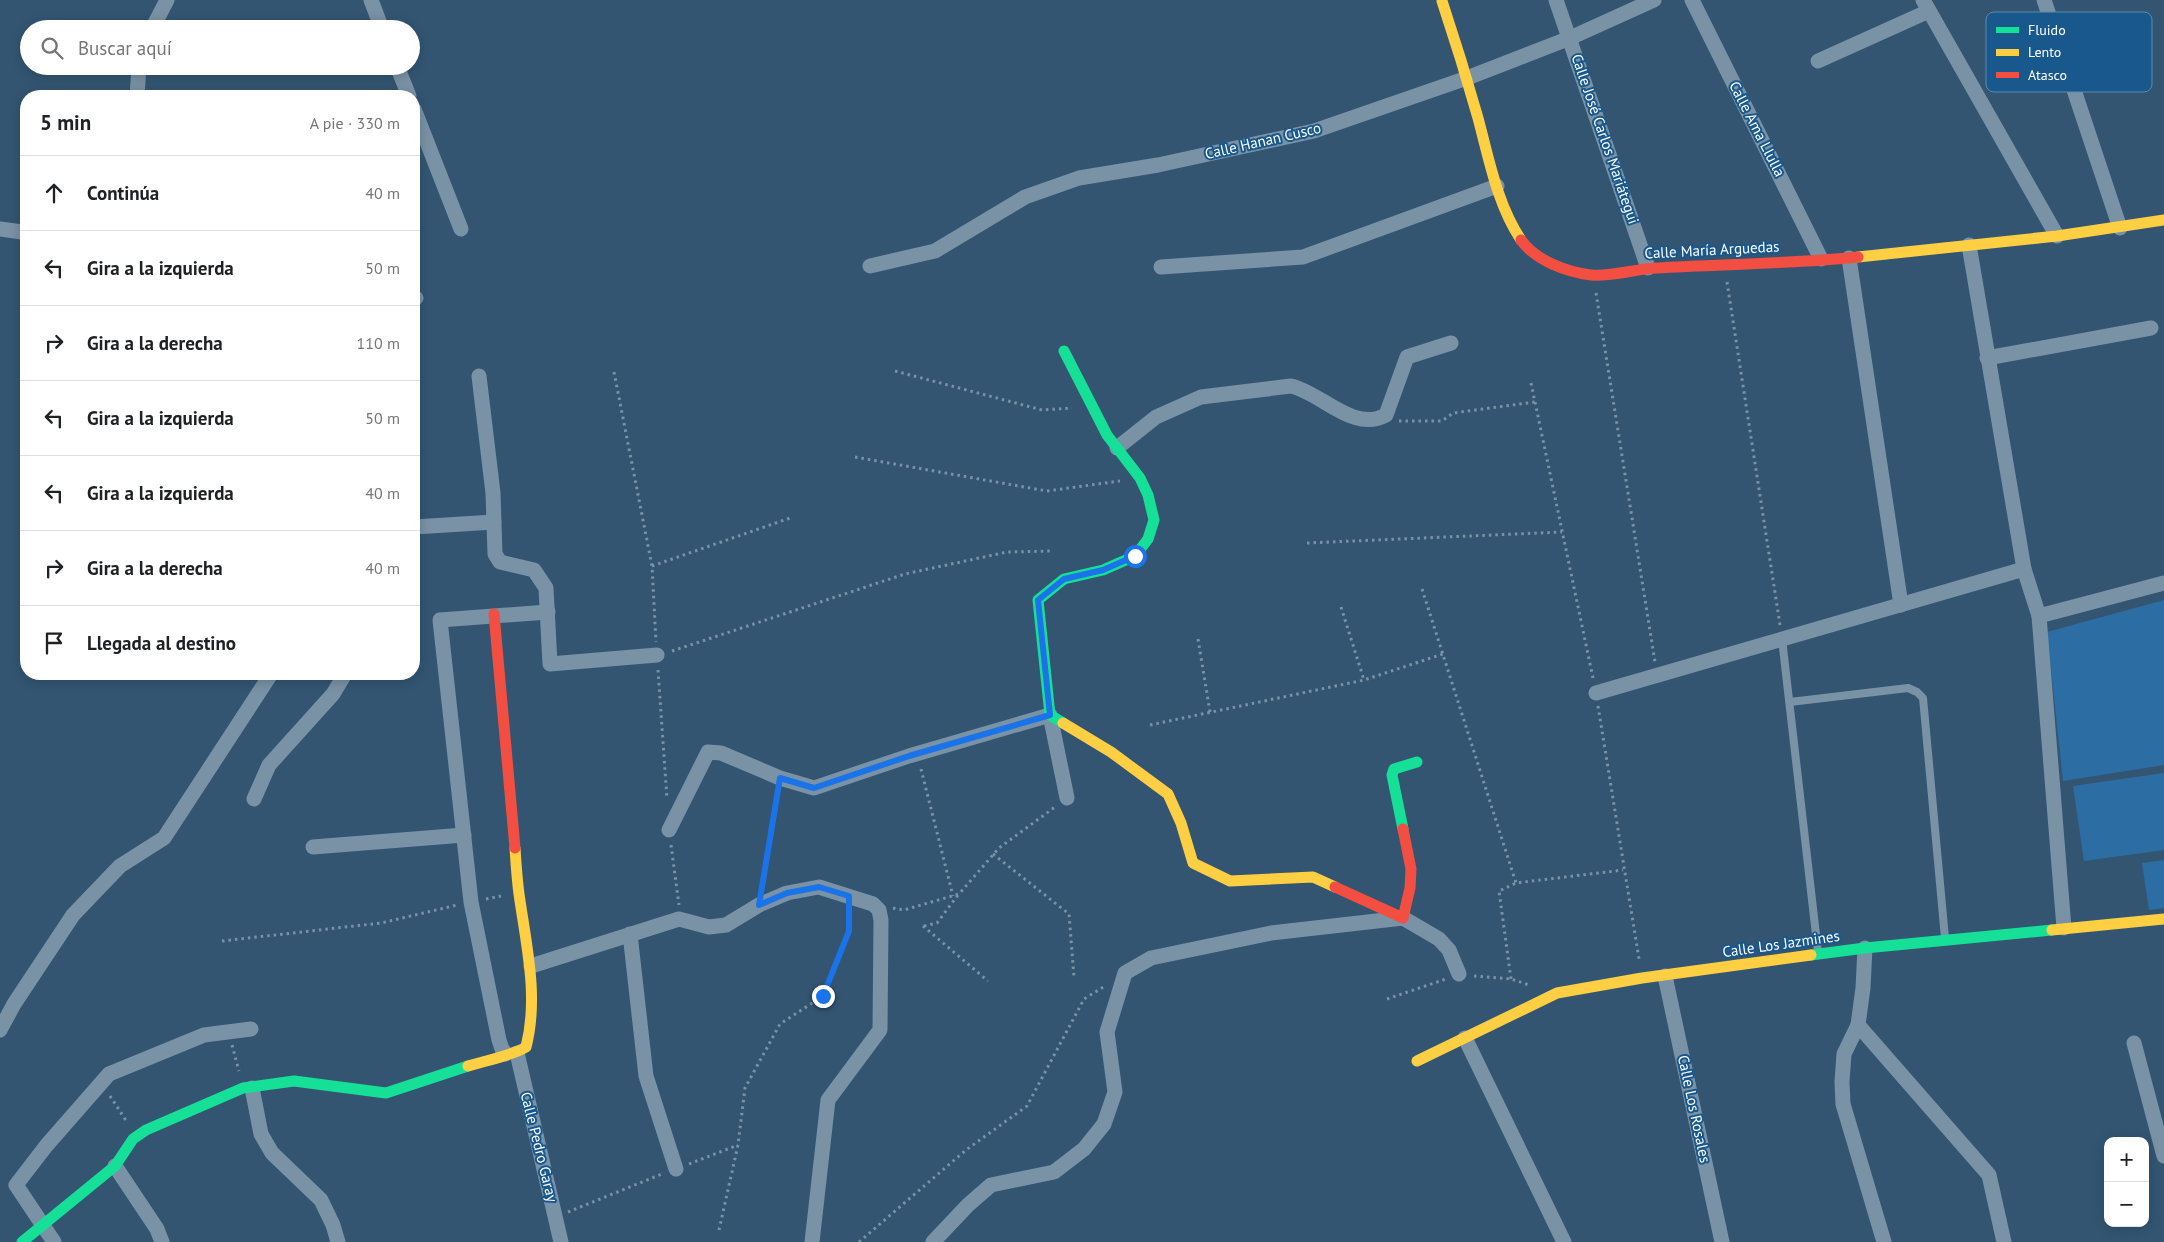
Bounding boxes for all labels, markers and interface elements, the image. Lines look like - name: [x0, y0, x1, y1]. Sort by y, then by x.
- legend: [1986, 12, 2152, 92]
- search box: [20, 20, 420, 75]
- text: Fluido: [2028, 21, 2066, 39]
- icon: search: [38, 34, 66, 62]
- text: Buscar aquí: [78, 36, 172, 60]
- text: Lento: [2028, 43, 2061, 61]
- street label: Calle José Carlos Mariátegui: [1567, 51, 1644, 226]
- text: Atasco: [2028, 66, 2067, 84]
- street label: Calle Ama Llulla: [1725, 78, 1790, 180]
- text: 5 min: [40, 109, 91, 136]
- text: A pie · 330 m: [310, 113, 400, 133]
- street label: Calle Hanan Cusco: [1203, 118, 1323, 163]
- icon: ahead: [40, 179, 68, 207]
- text: Continúa: [87, 181, 159, 205]
- text: 40 m: [365, 183, 400, 203]
- street label: Calle María Arguedas: [1644, 236, 1780, 263]
- icon: left: [40, 254, 68, 282]
- text: Gira a la izquierda: [87, 256, 234, 280]
- text: 50 m: [365, 258, 400, 278]
- icon: right: [40, 329, 68, 357]
- text: Gira a la derecha: [87, 331, 223, 355]
- text: 110 m: [357, 333, 400, 353]
- icon: left: [40, 404, 68, 432]
- text: Gira a la izquierda: [87, 406, 234, 430]
- text: 50 m: [365, 408, 400, 428]
- icon: left: [40, 479, 68, 507]
- text: Gira a la izquierda: [87, 481, 234, 505]
- text: 40 m: [365, 483, 400, 503]
- route start: [1124, 545, 1147, 568]
- icon: right: [40, 554, 68, 582]
- text: Gira a la derecha: [87, 556, 223, 580]
- text: 40 m: [365, 558, 400, 578]
- icon: arrive: [40, 629, 68, 657]
- text: Llegada al destino: [87, 631, 236, 655]
- street label: Calle Los Jazmines: [1721, 926, 1841, 961]
- route end: [812, 985, 835, 1008]
- street label: Calle Los Rosales: [1674, 1053, 1715, 1165]
- street label: Calle Pedro Garay: [517, 1090, 562, 1204]
- map controls: [2104, 1137, 2149, 1227]
- button: +: [2104, 1137, 2149, 1182]
- button: −: [2104, 1182, 2149, 1227]

